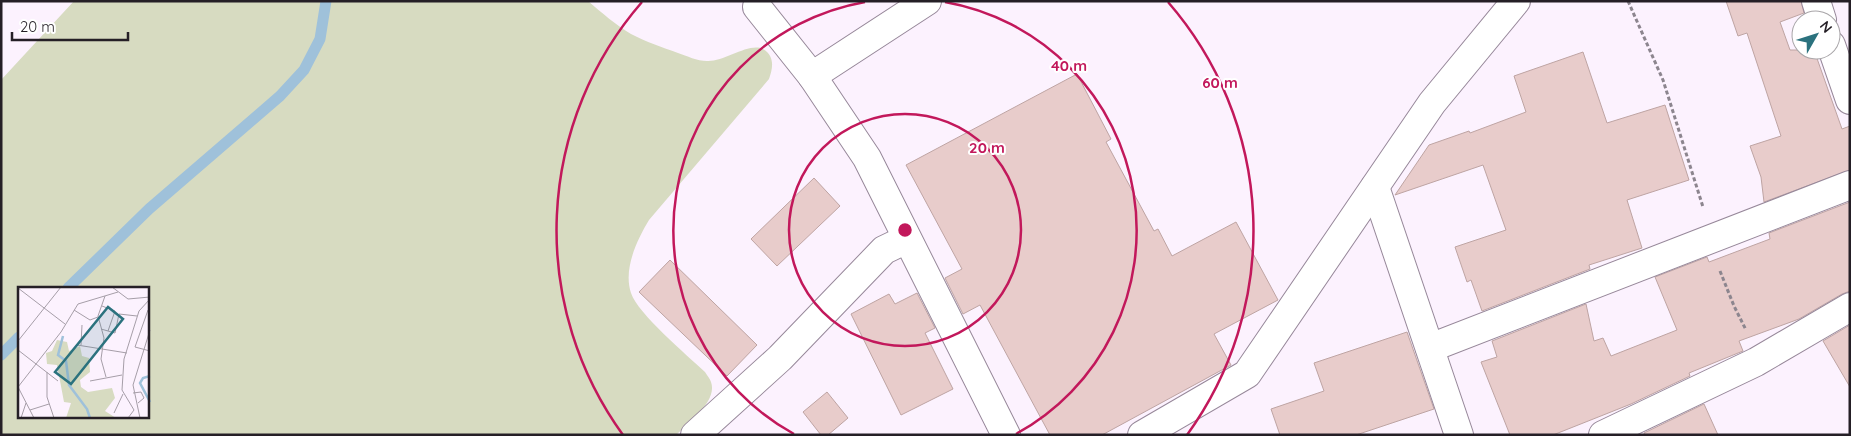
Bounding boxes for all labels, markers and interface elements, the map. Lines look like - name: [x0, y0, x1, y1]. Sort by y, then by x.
- scale bar: [12, 10, 129, 42]
- north arrow: [1791, 10, 1841, 60]
- text: 20 m: [20, 17, 55, 36]
- text: N: [1816, 17, 1836, 36]
- text: 40 m: [1051, 56, 1087, 75]
- text: 60 m: [1202, 73, 1238, 92]
- text: 20 m: [969, 138, 1005, 157]
- centre of rings: [896, 221, 914, 239]
- inset map: [18, 287, 149, 418]

